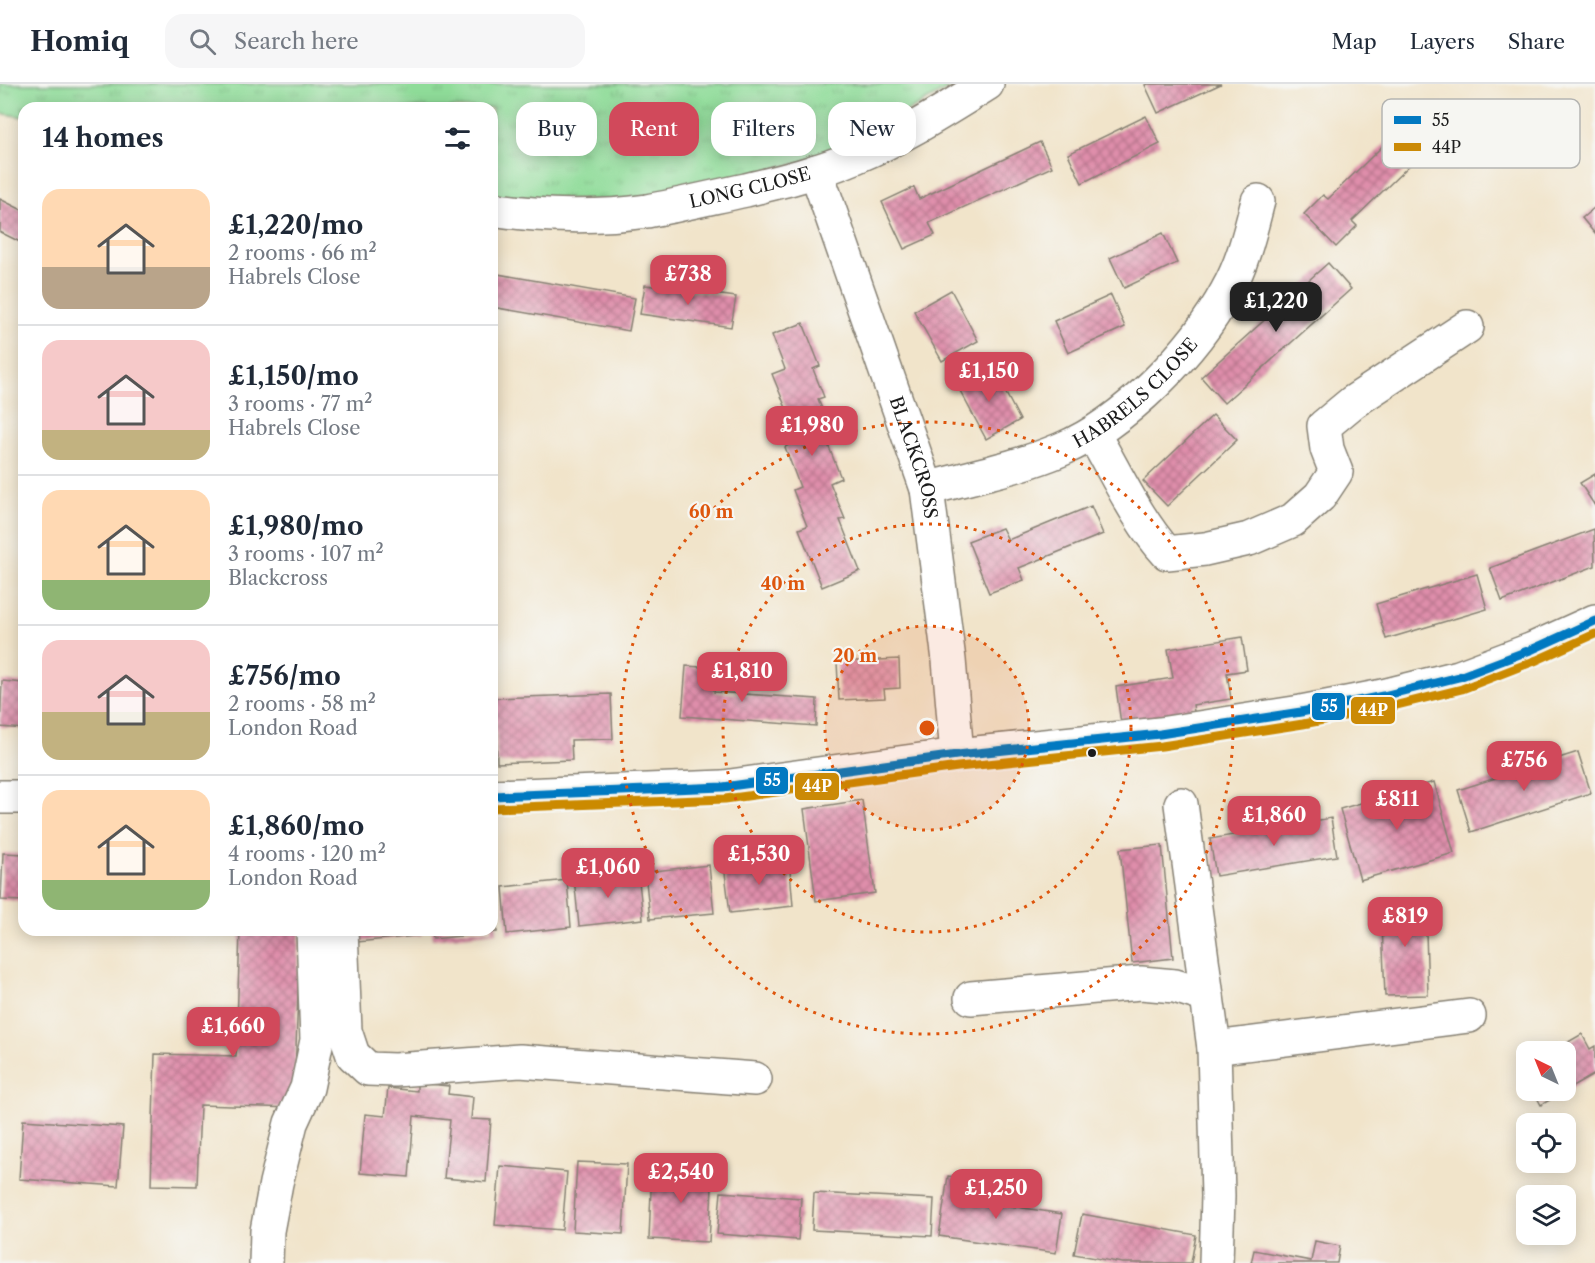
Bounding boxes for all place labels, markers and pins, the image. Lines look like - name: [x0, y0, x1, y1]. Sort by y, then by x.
- pin: £738: [652, 255, 724, 306]
- pin: £1,220: [1227, 282, 1325, 333]
- pin: £1,150: [940, 352, 1038, 403]
- pin: £1,980: [763, 406, 861, 457]
- pin: £1,810: [693, 652, 791, 703]
- centre of rings: [917, 718, 937, 738]
- pin: £756: [1488, 741, 1560, 792]
- unlabelled marker: [1086, 747, 1098, 759]
- pin: £811: [1361, 780, 1433, 831]
- pin: £1,860: [1225, 796, 1323, 847]
- pin: £1,530: [710, 835, 808, 886]
- pin: £1,060: [559, 848, 657, 899]
- pin: £819: [1369, 897, 1441, 948]
- pin: £1,660: [184, 1007, 282, 1058]
- pin: £2,540: [632, 1153, 730, 1204]
- pin: £1,250: [947, 1169, 1045, 1220]

